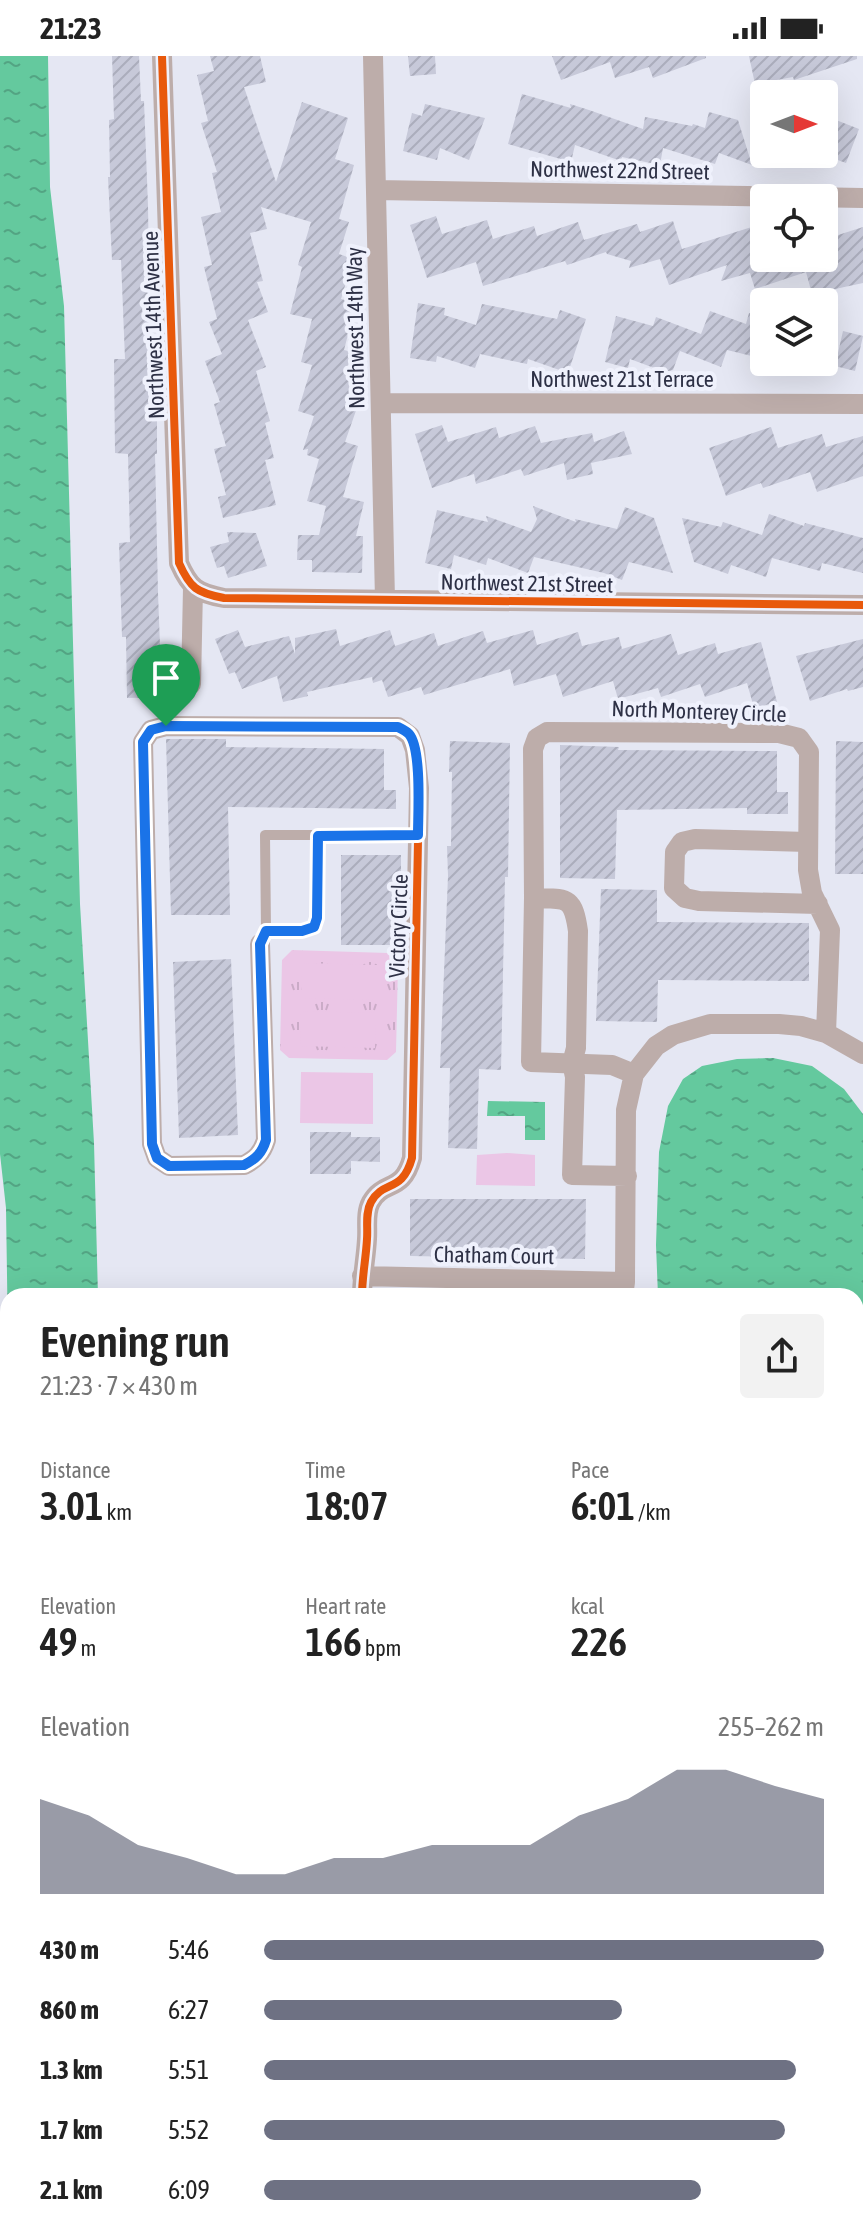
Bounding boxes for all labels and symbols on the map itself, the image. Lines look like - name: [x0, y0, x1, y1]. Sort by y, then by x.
- north arrow: [750, 80, 838, 168]
- street label: Northwest 22nd Street: [530, 155, 710, 185]
- street label: Northwest 14th Avenue: [137, 230, 169, 420]
- street label: Northwest 14th Way: [341, 247, 369, 409]
- street label: Northwest 21st Terrace: [530, 366, 714, 392]
- street label: Northwest 21st Street: [440, 568, 614, 598]
- pin: [132, 644, 200, 726]
- street label: North Monterey Circle: [611, 695, 787, 727]
- street label: Victory Circle: [383, 873, 413, 979]
- street label: Chatham Court: [434, 1241, 554, 1269]

